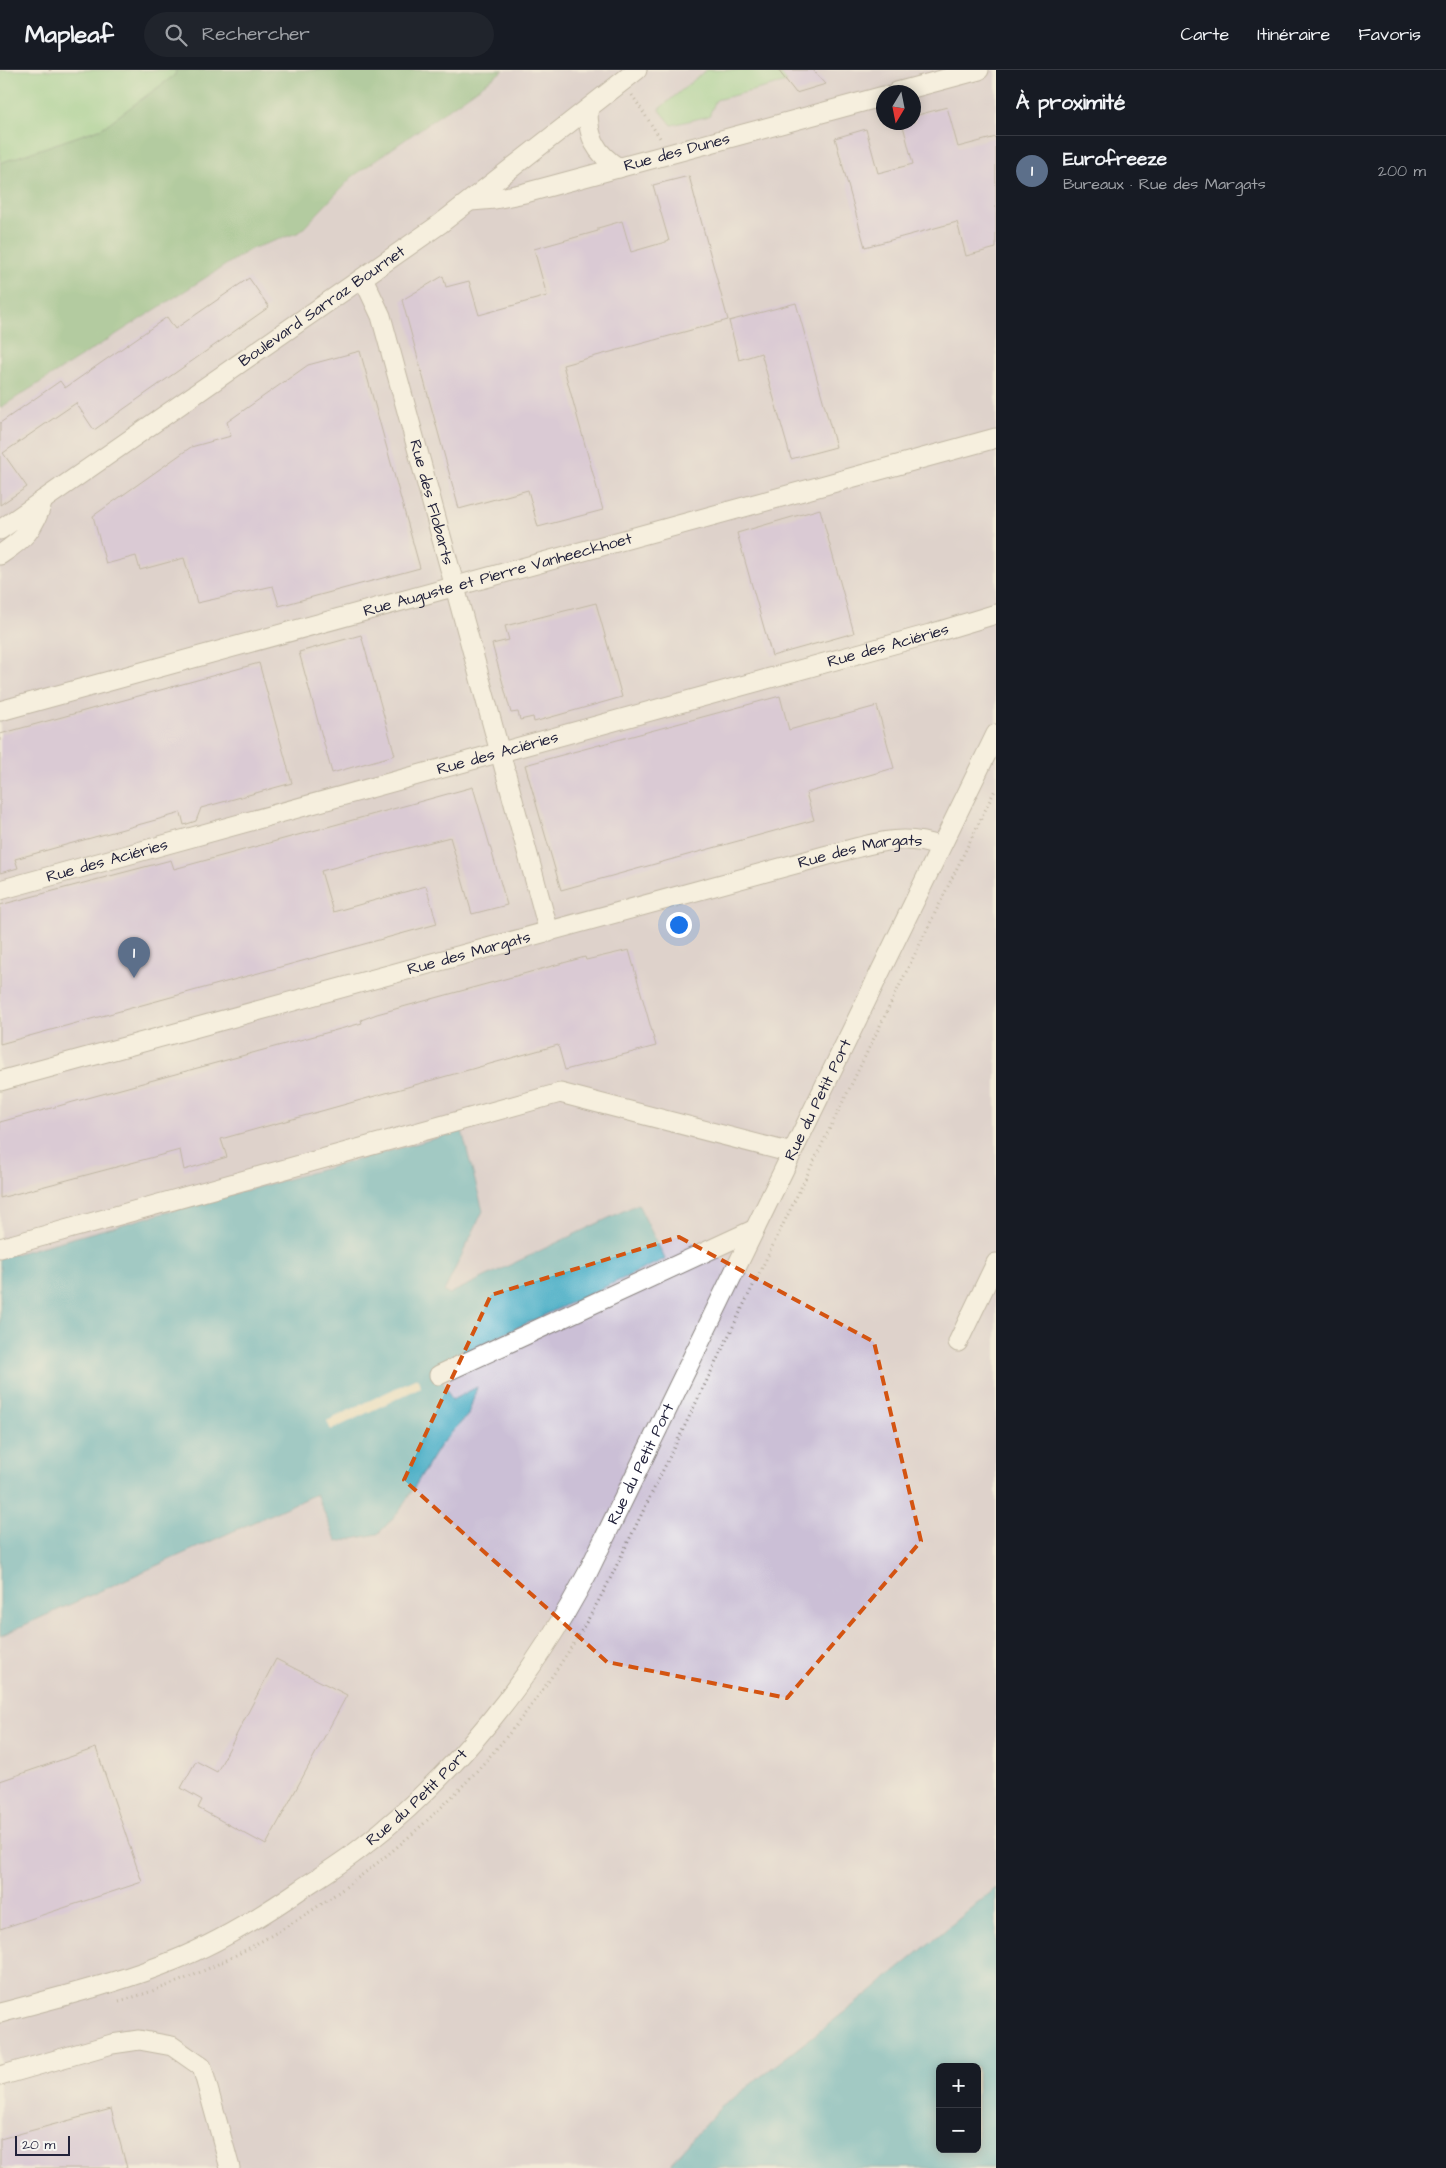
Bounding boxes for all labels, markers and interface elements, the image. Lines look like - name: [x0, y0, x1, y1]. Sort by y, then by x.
- search box: [144, 12, 494, 57]
- text: Mapleaf: [25, 18, 114, 52]
- icon: search: [162, 21, 190, 49]
- text: Rechercher: [202, 21, 310, 48]
- text: Carte: [1180, 22, 1229, 47]
- text: Itinéraire: [1257, 22, 1330, 47]
- text: Favoris: [1358, 22, 1421, 47]
- north arrow: [876, 85, 921, 130]
- text: À proximité: [1016, 88, 1125, 117]
- street label: Rue des Dunes: [621, 127, 732, 177]
- text: Eurofreeze: [1063, 146, 1167, 173]
- text: 1: [1031, 160, 1033, 182]
- text: 200 m: [1378, 160, 1426, 182]
- text: Bureaux · Rue des Margats: [1063, 173, 1266, 195]
- street label: Boulevard Sarraz Bournet: [234, 240, 410, 372]
- street label: Rue des Flobarts: [404, 437, 459, 567]
- street label: Rue Auguste et Pierre Vanheeckhoet: [361, 527, 635, 622]
- street label: Rue des Aciéries: [825, 618, 951, 673]
- street label: Rue des Aciéries: [434, 726, 561, 780]
- street label: Rue des Margats: [795, 829, 924, 874]
- street label: Rue des Aciéries: [44, 833, 170, 888]
- your location: [666, 912, 692, 938]
- street label: Rue des Margats: [405, 926, 533, 980]
- pin: 1: [118, 937, 150, 978]
- street label: Rue du Petit Port: [779, 1035, 857, 1164]
- street label: Rue du Petit Port: [602, 1399, 680, 1528]
- street label: Rue du Petit Port: [361, 1744, 473, 1851]
- map controls: [936, 2063, 981, 2153]
- button: +: [936, 2063, 981, 2108]
- button: −: [936, 2108, 981, 2153]
- scale bar: [15, 2133, 70, 2156]
- text: 20 m: [22, 2135, 55, 2155]

